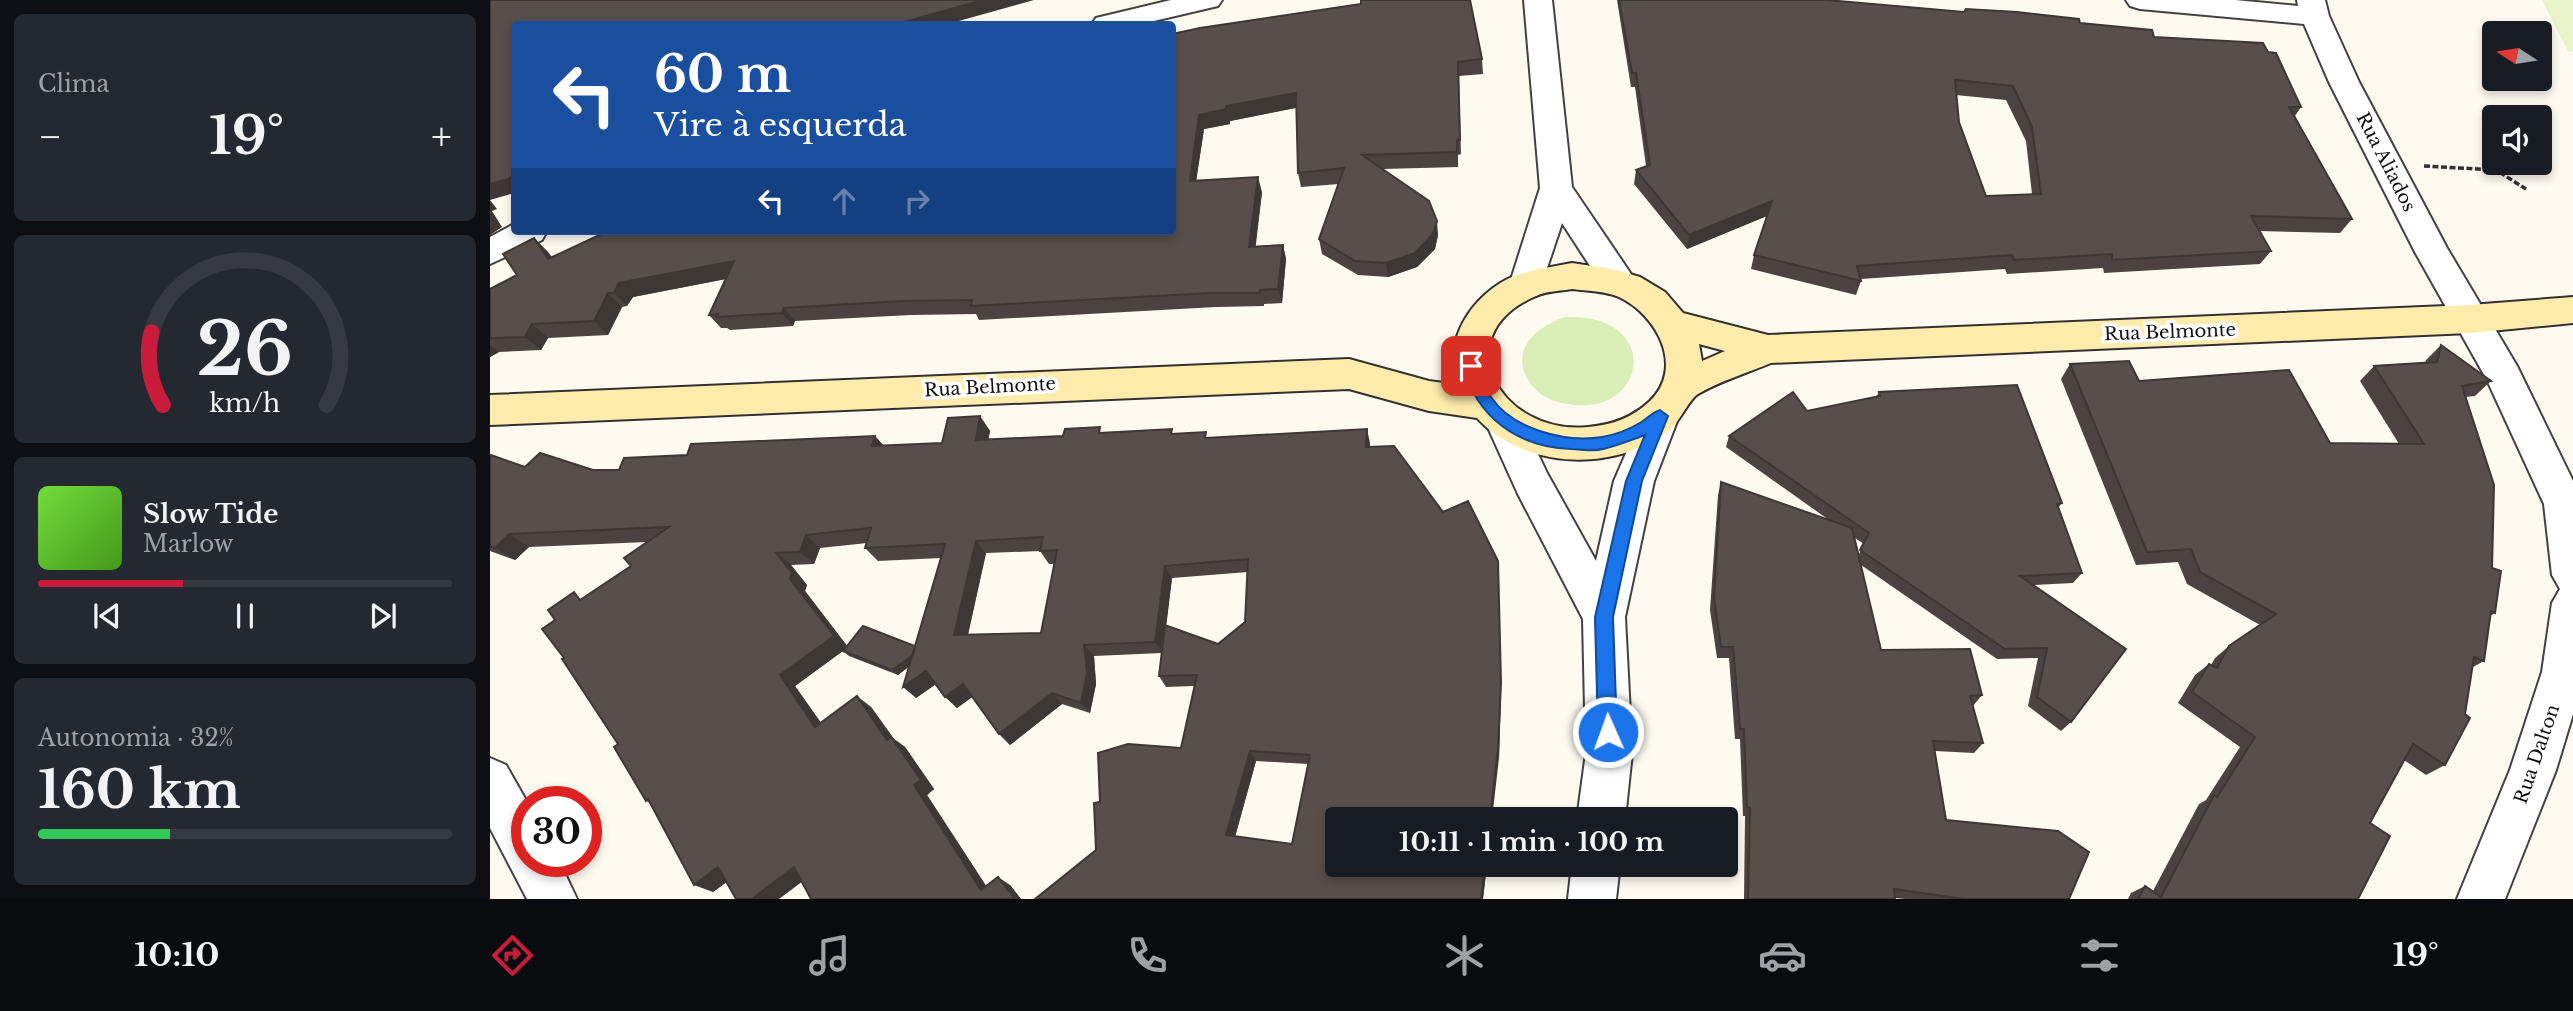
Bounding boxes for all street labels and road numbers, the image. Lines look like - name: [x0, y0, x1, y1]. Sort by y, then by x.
- street label: Rua Aliados: [2352, 109, 2420, 215]
- street label: Rua Belmonte: [2104, 319, 2236, 345]
- street label: Rua Belmonte: [924, 373, 1056, 401]
- street label: Rua Dalton: [2510, 701, 2564, 807]

